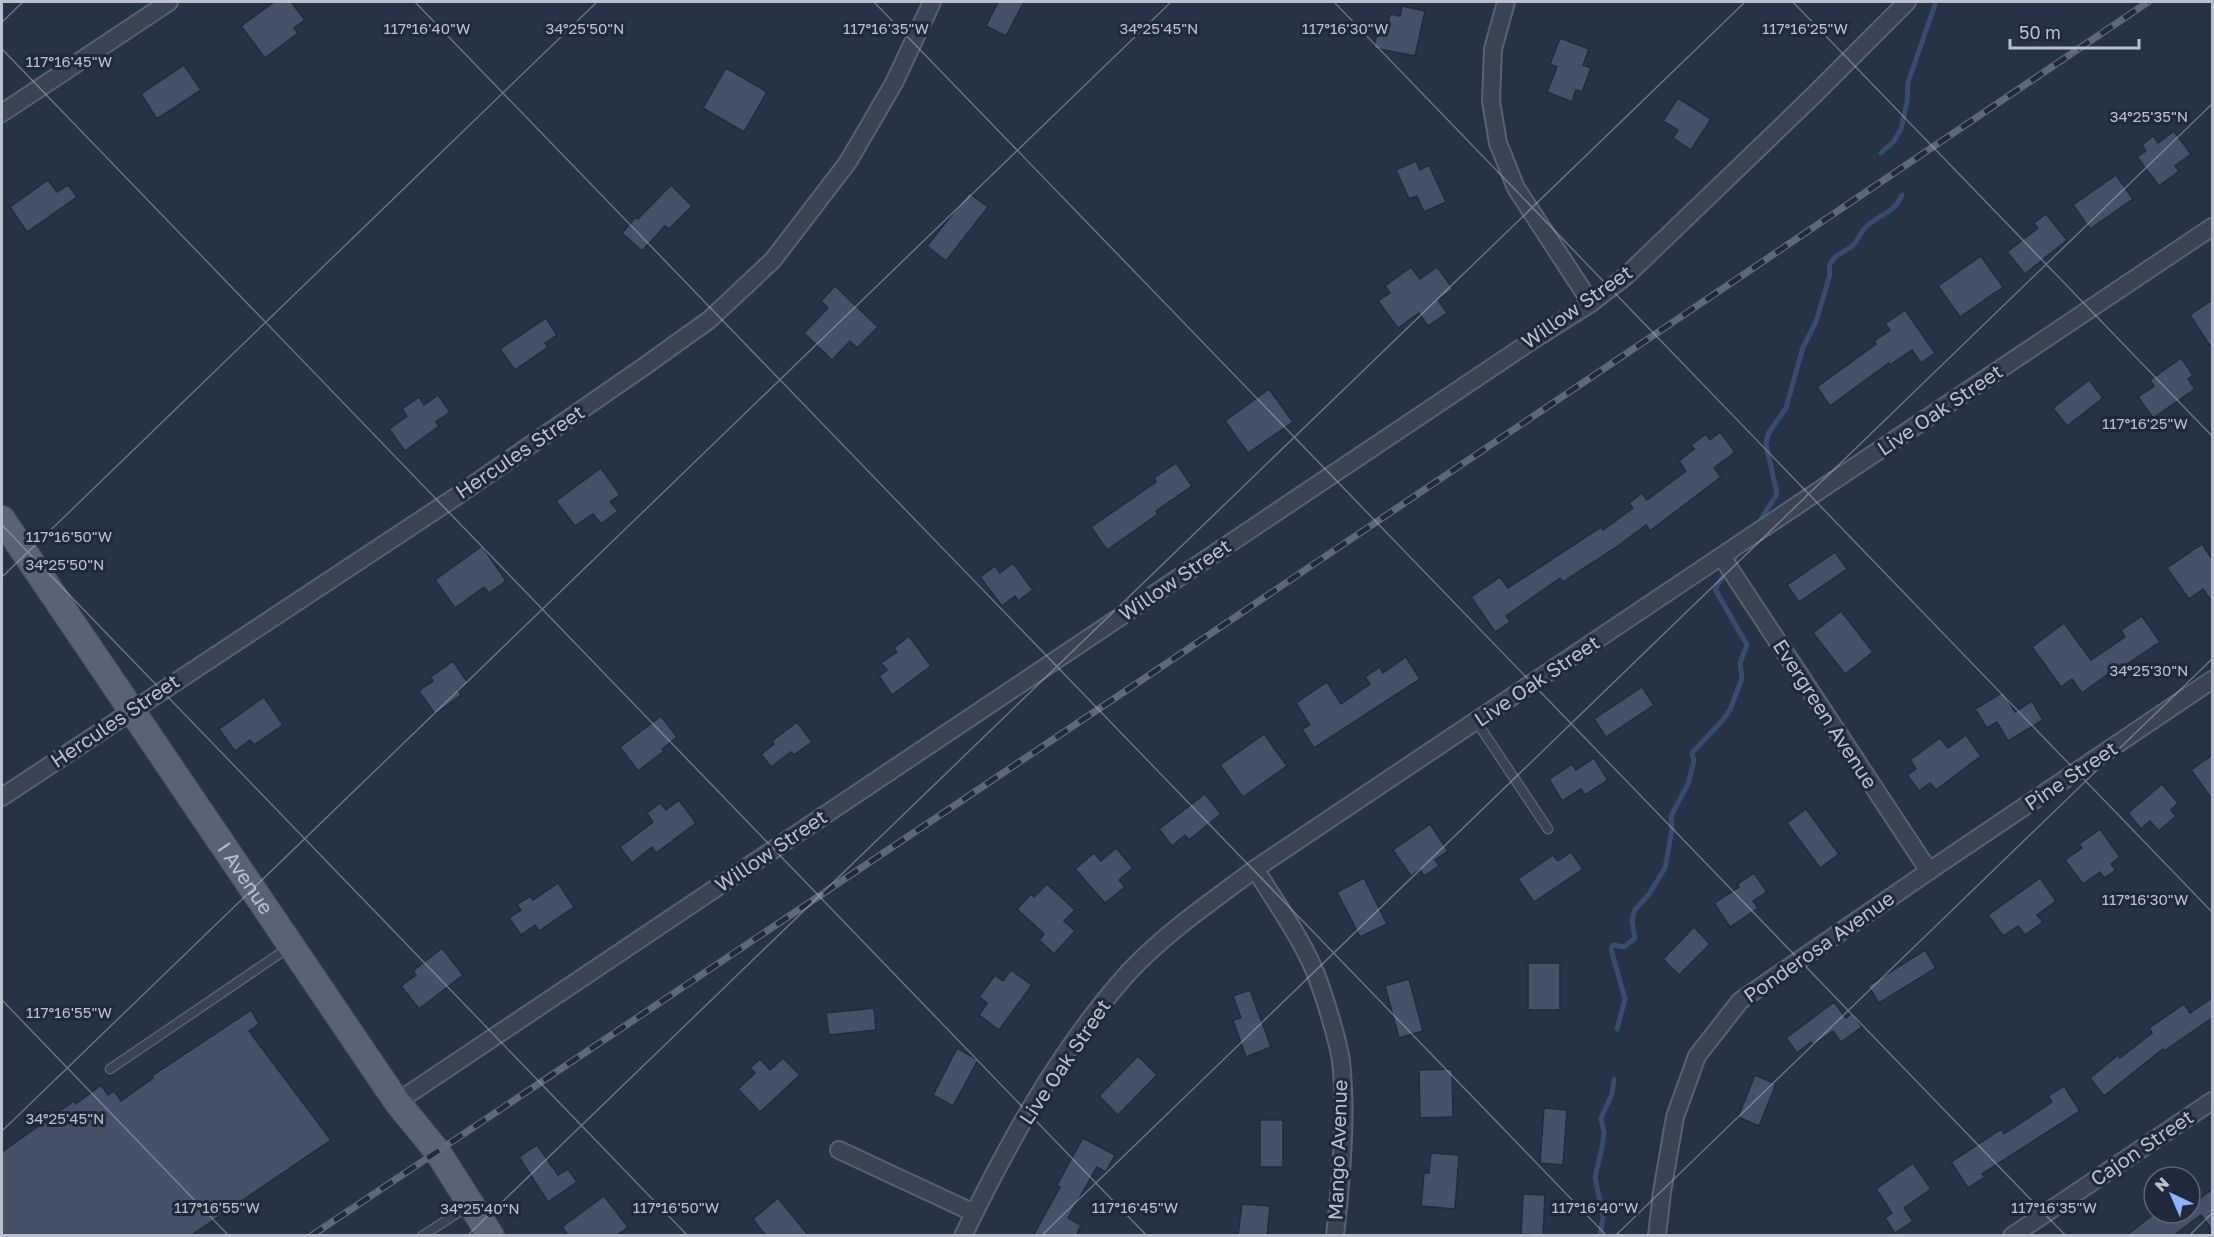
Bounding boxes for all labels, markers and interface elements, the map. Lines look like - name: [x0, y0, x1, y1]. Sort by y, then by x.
- scale bar: [2010, 12, 2139, 50]
- text: 117°16'40"W: [383, 19, 471, 37]
- text: 34°25'50"N: [546, 19, 624, 37]
- text: 117°16'35"W: [843, 19, 929, 37]
- text: 34°25'45"N: [1120, 19, 1198, 37]
- text: 117°16'30"W: [1302, 19, 1388, 37]
- text: 117°16'25"W: [1762, 19, 1848, 37]
- text: 50 m: [2019, 21, 2061, 43]
- text: 117°16'45"W: [26, 52, 112, 70]
- text: 34°25'35"N: [2110, 107, 2188, 125]
- street label: Willow Street: [1517, 259, 1636, 353]
- street label: Live Oak Street: [1872, 358, 2007, 460]
- street label: Hercules Street: [451, 399, 588, 503]
- text: 117°16'25"W: [2102, 414, 2188, 432]
- text: 117°16'50"W: [26, 527, 112, 545]
- street label: Willow Street: [1114, 533, 1235, 625]
- text: 34°25'50"N: [26, 555, 104, 573]
- street label: Live Oak Street: [1469, 629, 1604, 731]
- street label: Evergreen Avenue: [1769, 634, 1883, 793]
- text: 34°25'30"N: [2109, 661, 2189, 679]
- street label: Hercules Street: [46, 668, 183, 772]
- street label: Pine Street: [2020, 735, 2121, 815]
- street label: Willow Street: [710, 804, 831, 896]
- street label: I Avenue: [213, 837, 279, 918]
- street label: Ponderosa Avenue: [1739, 885, 1898, 1007]
- text: 117°16'30"W: [2102, 890, 2188, 908]
- street label: Live Oak Street: [1013, 994, 1115, 1129]
- text: 117°16'55"W: [26, 1003, 112, 1021]
- street label: Mango Avenue: [1323, 1079, 1351, 1221]
- street label: Cajon Street: [2085, 1104, 2197, 1190]
- text: 34°25'45"N: [26, 1109, 104, 1127]
- north arrow: [2142, 1165, 2202, 1225]
- text: N: [2150, 1173, 2173, 1196]
- text: 117°16'55"W: [174, 1198, 260, 1216]
- text: 117°16'50"W: [633, 1198, 719, 1216]
- text: 117°16'45"W: [1092, 1198, 1178, 1216]
- text: 117°16'40"W: [1551, 1198, 1639, 1216]
- text: 117°16'35"W: [2011, 1198, 2097, 1216]
- text: 34°25'40"N: [440, 1199, 520, 1217]

